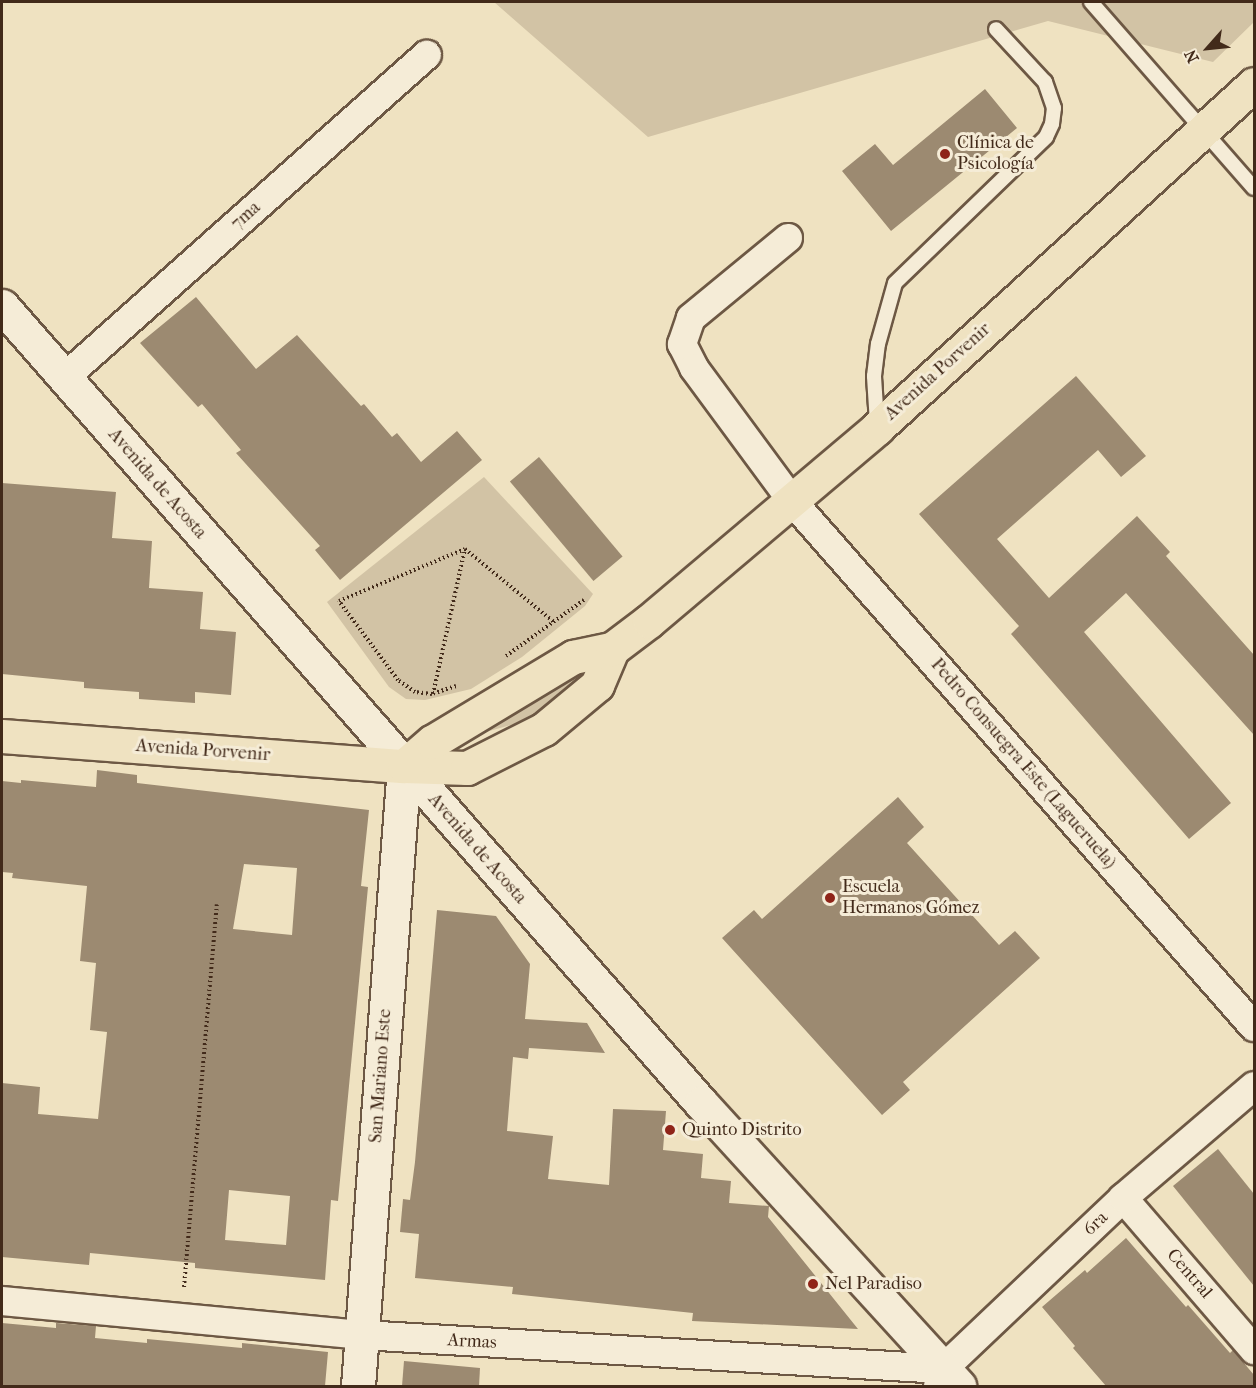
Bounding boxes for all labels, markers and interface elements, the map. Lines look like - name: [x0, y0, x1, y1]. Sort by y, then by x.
- north arrow: [1178, 18, 1238, 78]
- text: N: [1180, 47, 1203, 66]
- place label: Clínica de Psicología: [957, 133, 1034, 176]
- marker: Clínica de Psicología: [938, 147, 952, 161]
- street label: 7ma: [227, 197, 265, 235]
- street label: Avenida Porvenir: [881, 319, 995, 425]
- street label: Avenida de Acosta: [103, 424, 211, 544]
- street label: Pedro Consuegra Este (Lagueruela): [926, 654, 1120, 874]
- street label: Avenida Porvenir: [135, 736, 271, 766]
- street label: Avenida de Acosta: [423, 789, 531, 909]
- place label: Escuela Hermanos Gómez: [842, 877, 979, 920]
- marker: Escuela Hermanos Gómez: [823, 891, 837, 905]
- street label: San Mariano Este: [366, 1008, 396, 1144]
- place label: Quinto Distrito: [682, 1119, 802, 1141]
- marker: Quinto Distrito: [663, 1123, 677, 1137]
- street label: 6ra: [1079, 1207, 1113, 1241]
- street label: Central: [1162, 1245, 1216, 1303]
- place label: Nel Paradiso: [825, 1273, 922, 1295]
- marker: Nel Paradiso: [806, 1277, 820, 1291]
- street label: Armas: [447, 1330, 497, 1354]

